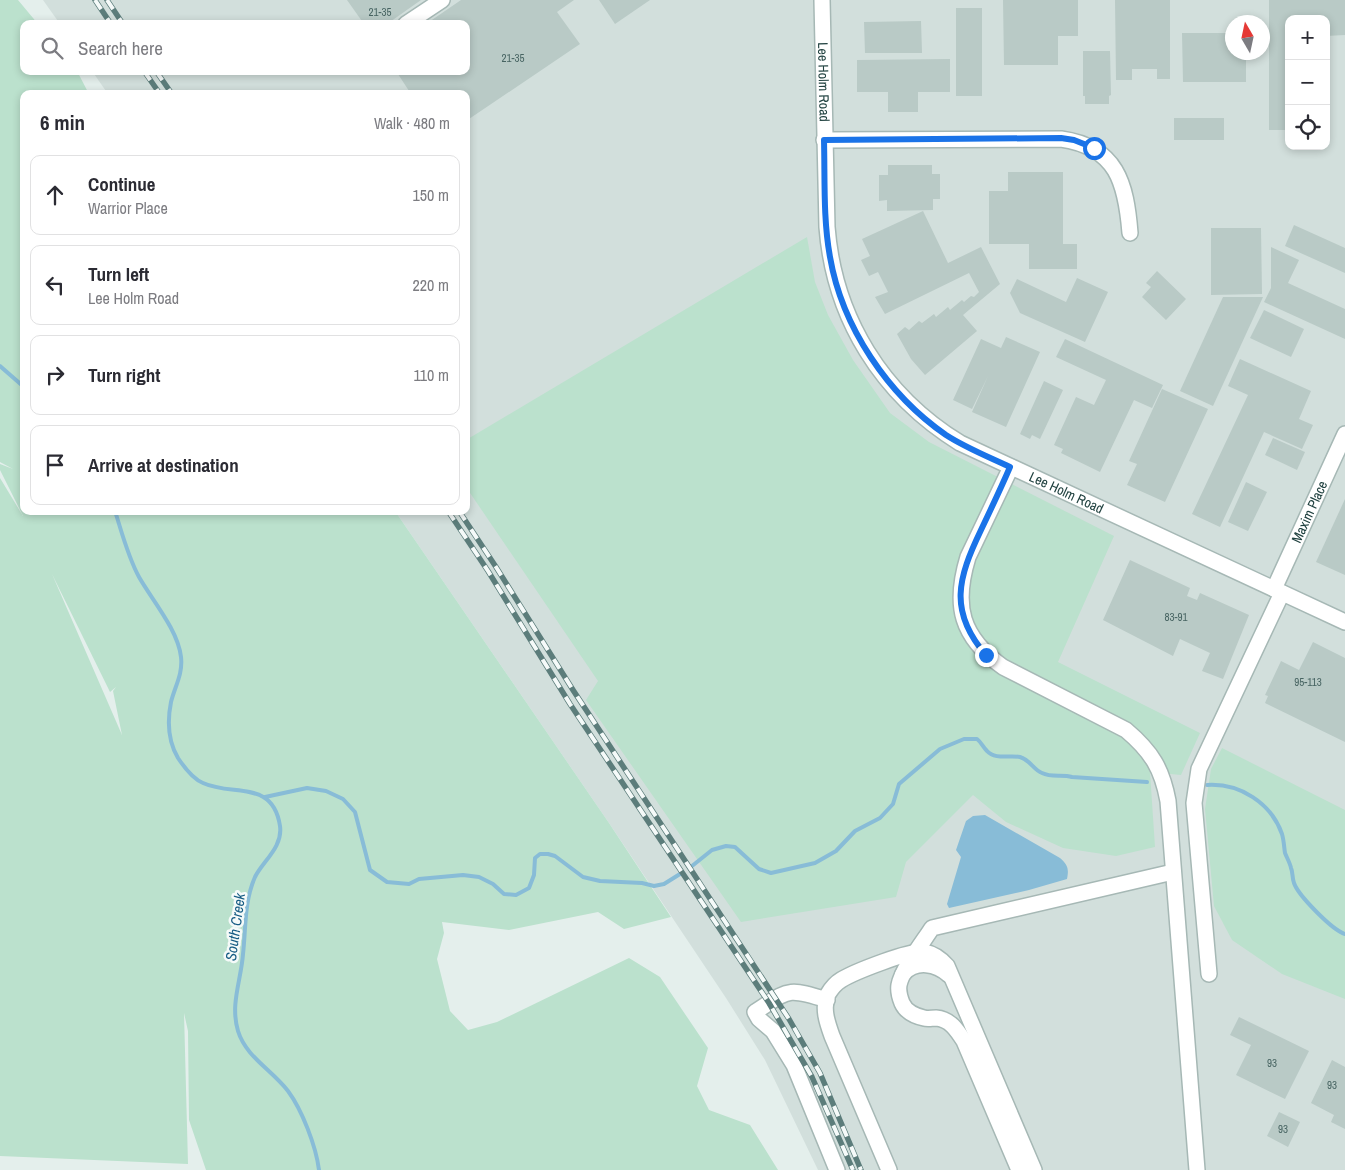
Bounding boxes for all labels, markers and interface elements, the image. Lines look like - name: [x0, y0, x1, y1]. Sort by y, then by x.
- house number: 21-35: [368, 5, 392, 19]
- north arrow: [1225, 15, 1270, 60]
- map controls: [1285, 15, 1330, 150]
- button: +: [1285, 15, 1330, 60]
- search box: [20, 20, 470, 75]
- icon: search: [38, 34, 66, 62]
- text: Search here: [78, 35, 163, 61]
- street label: Lee Holm Road: [814, 42, 834, 122]
- house number: 21-35: [501, 51, 525, 65]
- button: −: [1285, 60, 1330, 105]
- button: locate: [1285, 105, 1330, 150]
- text: 6 min: [40, 108, 85, 137]
- text: Walk · 480 m: [374, 112, 450, 134]
- route start: [1083, 137, 1106, 160]
- text: Continue: [88, 171, 156, 197]
- icon: ahead: [41, 181, 69, 209]
- text: 150 m: [413, 184, 449, 206]
- text: Warrior Place: [88, 197, 168, 219]
- text: Turn left: [88, 261, 149, 287]
- icon: left: [41, 271, 69, 299]
- text: 220 m: [413, 274, 449, 296]
- text: Lee Holm Road: [88, 287, 179, 309]
- icon: right: [41, 361, 69, 389]
- text: Turn right: [88, 362, 160, 388]
- text: 110 m: [413, 364, 449, 386]
- icon: arrive: [41, 451, 69, 479]
- text: Arrive at destination: [88, 452, 239, 478]
- street label: Lee Holm Road: [1026, 467, 1106, 517]
- street label: Maxim Place: [1287, 478, 1331, 546]
- house number: 83-91: [1164, 610, 1188, 624]
- route end: [975, 644, 998, 667]
- house number: 95-113: [1294, 675, 1322, 689]
- water label: South Creek: [220, 891, 250, 962]
- house number: 93: [1267, 1056, 1277, 1070]
- house number: 93: [1327, 1078, 1337, 1092]
- house number: 93: [1278, 1122, 1288, 1136]

